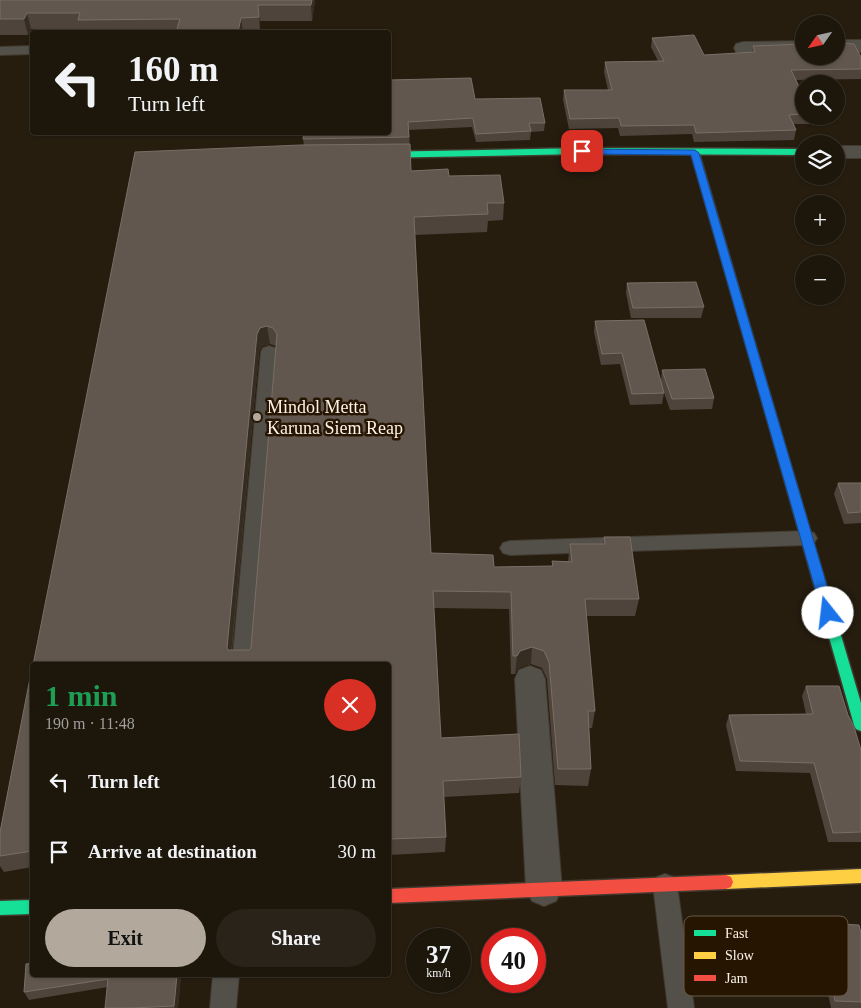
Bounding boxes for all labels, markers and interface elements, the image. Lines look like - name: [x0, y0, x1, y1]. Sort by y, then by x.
- north arrow: [795, 15, 845, 65]
- map controls: [795, 15, 845, 305]
- icon: left: [45, 50, 110, 115]
- text: 160 m: [128, 50, 218, 89]
- button: search: [795, 75, 845, 125]
- text: Turn left: [128, 91, 205, 116]
- pin: [561, 130, 603, 172]
- button: layers: [795, 135, 845, 185]
- icon: arrive: [568, 137, 596, 165]
- button: +: [795, 195, 845, 245]
- button: −: [795, 255, 845, 305]
- place label: Mindol Metta Karuna Siem Reap: [267, 397, 403, 438]
- marker: Mindol Metta Karuna Siem Reap: [251, 411, 263, 423]
- position arrow: [801, 586, 853, 638]
- text: 1 min: [45, 679, 118, 712]
- button: close: [324, 679, 376, 731]
- text: 190 m · 11:48: [45, 715, 135, 732]
- icon: left: [45, 768, 73, 796]
- text: Turn left: [88, 771, 160, 792]
- text: 160 m: [328, 771, 376, 792]
- icon: arrive: [45, 838, 73, 866]
- text: Arrive at destination: [88, 841, 257, 862]
- text: 30 m: [337, 841, 376, 862]
- button: Exit: [45, 909, 206, 967]
- button: Share: [216, 909, 376, 967]
- legend: [684, 916, 848, 996]
- text: Fast: [725, 926, 748, 941]
- speed limit sign: 40: [481, 928, 546, 993]
- text: 37: [426, 941, 451, 968]
- text: Slow: [725, 948, 755, 963]
- text: km/h: [426, 966, 451, 980]
- text: Jam: [725, 971, 748, 986]

